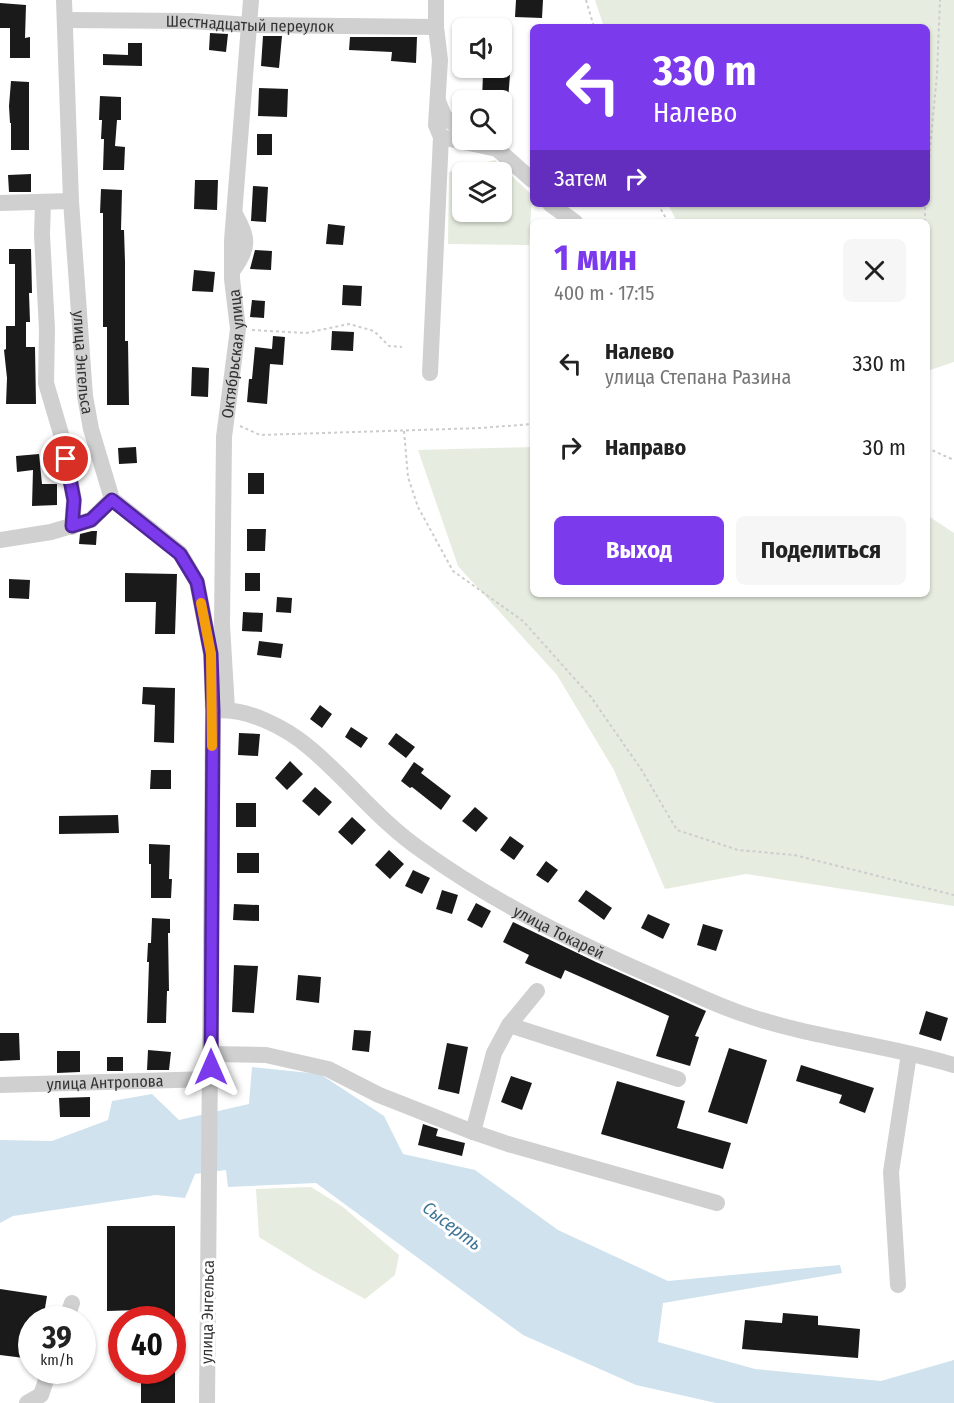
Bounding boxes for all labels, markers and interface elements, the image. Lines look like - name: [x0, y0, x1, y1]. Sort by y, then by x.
- street label: Шестнадцатый переулок: [166, 12, 335, 36]
- map controls: [452, 18, 512, 222]
- button: sound: [452, 18, 512, 78]
- text: 330 m: [653, 46, 756, 96]
- icon: left: [554, 48, 632, 126]
- button: search: [452, 90, 512, 150]
- text: Налево: [653, 97, 737, 129]
- button: layers: [452, 162, 512, 222]
- icon: right: [619, 162, 652, 195]
- text: Затем: [554, 165, 607, 192]
- text: 1 мин: [554, 236, 637, 280]
- button: close: [843, 239, 906, 302]
- text: 400 m · 17:15: [554, 281, 655, 305]
- street label: Октябрьская улица: [218, 288, 248, 419]
- street label: улица Энгельса: [69, 310, 97, 416]
- text: Налево: [605, 338, 674, 365]
- icon: left: [554, 347, 587, 380]
- text: 330 m: [853, 350, 906, 377]
- text: улица Степана Разина: [605, 365, 791, 389]
- icon: right: [554, 431, 587, 464]
- pin: [40, 433, 91, 484]
- text: Направо: [605, 434, 686, 461]
- text: 30 m: [863, 434, 906, 461]
- icon: arrive: [49, 442, 82, 475]
- button: Выход: [554, 516, 724, 585]
- button: Поделиться: [736, 516, 906, 585]
- street label: улица Токарей: [510, 901, 607, 963]
- position arrow: [179, 1035, 243, 1099]
- street label: улица Антропова: [46, 1071, 164, 1094]
- water label: Сысерть: [418, 1197, 486, 1255]
- street label: улица Энгельса: [197, 1260, 218, 1364]
- speed limit sign: 40: [108, 1306, 186, 1384]
- text: 39: [42, 1320, 72, 1356]
- text: km/h: [40, 1351, 74, 1369]

